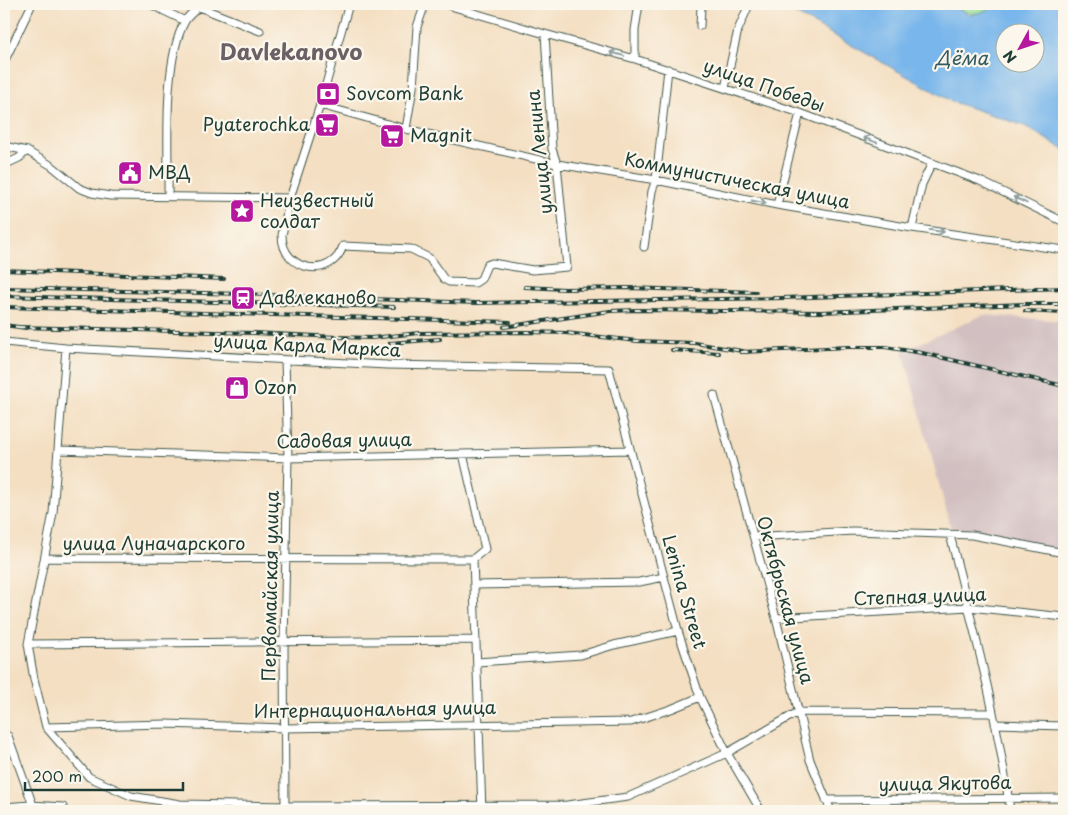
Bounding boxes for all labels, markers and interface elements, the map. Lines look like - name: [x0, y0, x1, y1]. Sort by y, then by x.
- north arrow: [996, 22, 1046, 72]
- district label: Davlekanovo: [220, 34, 362, 67]
- water label: Дёма: [934, 43, 989, 71]
- text: N: [998, 46, 1021, 68]
- one-way arrow: [609, 48, 625, 58]
- street label: улица Победы: [700, 51, 829, 118]
- place label: Sovcom Bank: [346, 79, 464, 106]
- bank icon: Sovcom Bank: [315, 81, 341, 107]
- street label: улица Ленина: [518, 88, 558, 216]
- place label: Pyaterochka: [203, 110, 311, 137]
- supermarket icon: Pyaterochka: [314, 112, 340, 138]
- place label: Magnit: [410, 121, 472, 148]
- supermarket icon: Magnit: [379, 123, 405, 149]
- one-way arrow: [863, 135, 878, 144]
- street label: Коммунистическая улица: [622, 144, 853, 215]
- place label: МВД: [148, 158, 191, 185]
- public building icon: МВД: [117, 160, 143, 186]
- place label: Неизвестный солдат: [260, 186, 374, 234]
- one-way arrow: [1013, 195, 1028, 205]
- place icon: Неизвестный солдат: [229, 198, 255, 224]
- one-way arrow: [751, 198, 767, 207]
- one-way arrow: [929, 226, 945, 236]
- place label: Давлеканово: [259, 283, 376, 310]
- station icon: Давлеканово: [230, 285, 256, 311]
- street label: улица Карла Маркса: [213, 326, 402, 363]
- place label: Ozon: [254, 373, 297, 400]
- shop icon: Ozon: [224, 375, 250, 401]
- street label: Садовая улица: [276, 425, 413, 454]
- street label: Первомайская улица: [254, 490, 285, 682]
- street label: Октябрьская улица: [751, 513, 822, 687]
- street label: улица Луначарского: [62, 529, 246, 556]
- street label: Lenina Street: [656, 531, 715, 652]
- street label: Степная улица: [853, 580, 988, 611]
- street label: Интернациональная улица: [254, 693, 497, 724]
- scale bar: [25, 760, 182, 792]
- text: 200 m: [32, 764, 82, 787]
- street label: улица Якутова: [878, 768, 1012, 797]

